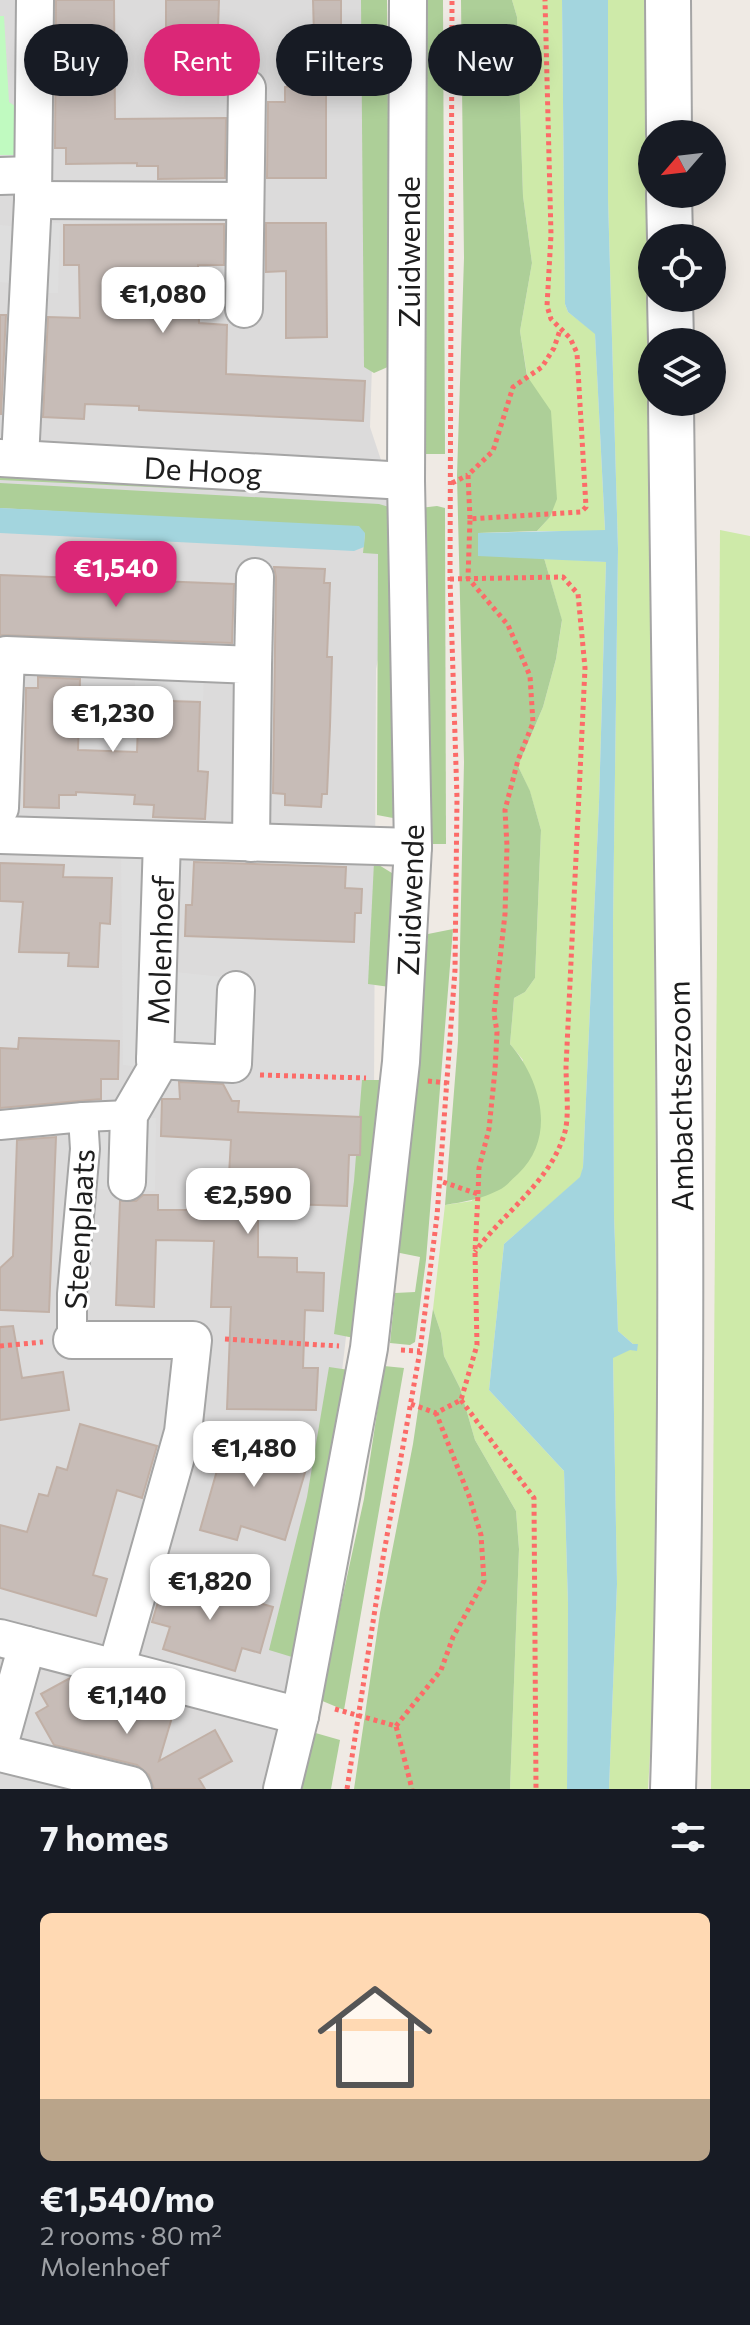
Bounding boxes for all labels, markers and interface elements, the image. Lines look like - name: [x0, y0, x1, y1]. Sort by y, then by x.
- chip: Buy: [24, 24, 128, 96]
- chip: Rent: [144, 24, 260, 96]
- chip: Filters: [276, 24, 412, 96]
- chip: New: [428, 24, 542, 96]
- north arrow: [638, 120, 726, 208]
- map controls: [638, 120, 726, 416]
- street label: Zuidwende: [389, 176, 426, 328]
- button: locate: [638, 224, 726, 312]
- pin: €1,080: [98, 267, 228, 335]
- text: €1,080: [120, 277, 206, 308]
- button: layers: [638, 328, 726, 416]
- street label: De Hoog: [143, 447, 263, 491]
- pin: €1,540: [51, 541, 181, 609]
- text: €1,540: [74, 551, 158, 582]
- pin: €1,230: [48, 686, 178, 754]
- text: €1,230: [71, 696, 155, 727]
- street label: Zuidwende: [388, 824, 430, 976]
- street label: Molenhoef: [138, 874, 180, 1025]
- street label: Ambachtsezoom: [658, 980, 700, 1212]
- street label: Steenplaats: [55, 1148, 101, 1310]
- pin: €2,590: [183, 1168, 313, 1236]
- text: €2,590: [204, 1178, 292, 1209]
- pin: €1,480: [189, 1421, 319, 1489]
- text: €1,480: [211, 1431, 297, 1462]
- pin: €1,820: [145, 1554, 275, 1622]
- text: €1,820: [168, 1564, 252, 1595]
- pin: €1,140: [62, 1668, 192, 1736]
- text: €1,140: [87, 1678, 167, 1709]
- icon: filters: [666, 1815, 710, 1859]
- text: 7 homes: [40, 1816, 169, 1858]
- icon: home: [303, 1965, 447, 2109]
- text: €1,540/mo: [40, 2177, 215, 2219]
- text: 2 rooms · 80 m²: [40, 2219, 222, 2250]
- text: Molenhoef: [40, 2250, 170, 2281]

